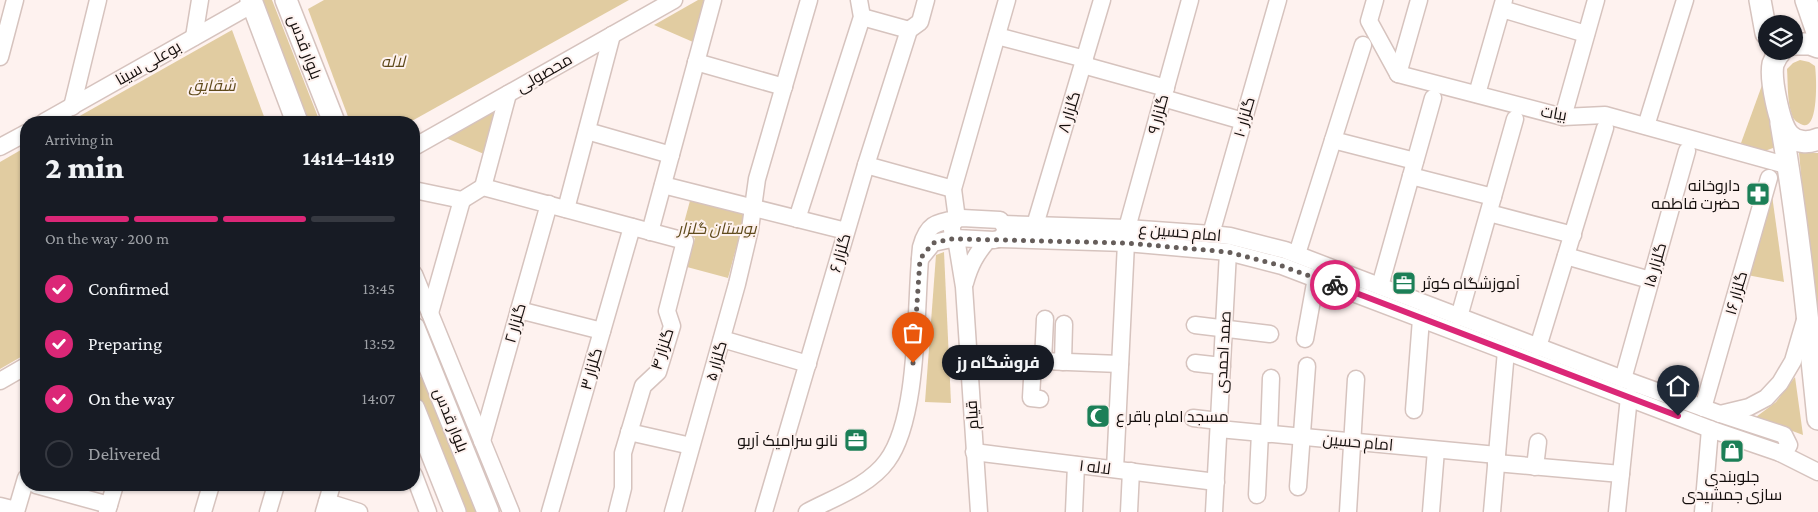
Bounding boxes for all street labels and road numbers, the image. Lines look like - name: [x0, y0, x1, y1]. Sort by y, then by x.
- street label: بلوار قدس: [283, 12, 325, 82]
- street label: بوعلی سینا: [112, 38, 185, 90]
- street label: محصولی: [513, 50, 576, 97]
- street label: گلزار ۸: [1055, 89, 1084, 135]
- street label: گلزار ۹: [1145, 92, 1172, 136]
- street label: گلزار ۱۰: [1230, 95, 1259, 139]
- street label: بیات: [1539, 102, 1568, 125]
- street label: امام حسین ع: [1138, 220, 1222, 247]
- street label: گلزار ۶: [826, 232, 855, 275]
- street label: گلزار ۱۵: [1641, 241, 1670, 290]
- street label: گلزار ۱۶: [1722, 269, 1751, 317]
- street label: گلزار ۲: [501, 301, 530, 345]
- street label: صمد احمدی: [1212, 310, 1236, 394]
- street label: گلزار ۴: [647, 326, 678, 372]
- street label: گلزار ۵: [702, 339, 731, 383]
- street label: گلزار ۳: [577, 346, 606, 392]
- street label: بلوار قدس: [429, 385, 472, 455]
- street label: قیام: [963, 400, 984, 430]
- street label: امام حسین: [1322, 430, 1394, 457]
- street label: لاله ۱: [1078, 457, 1112, 477]

